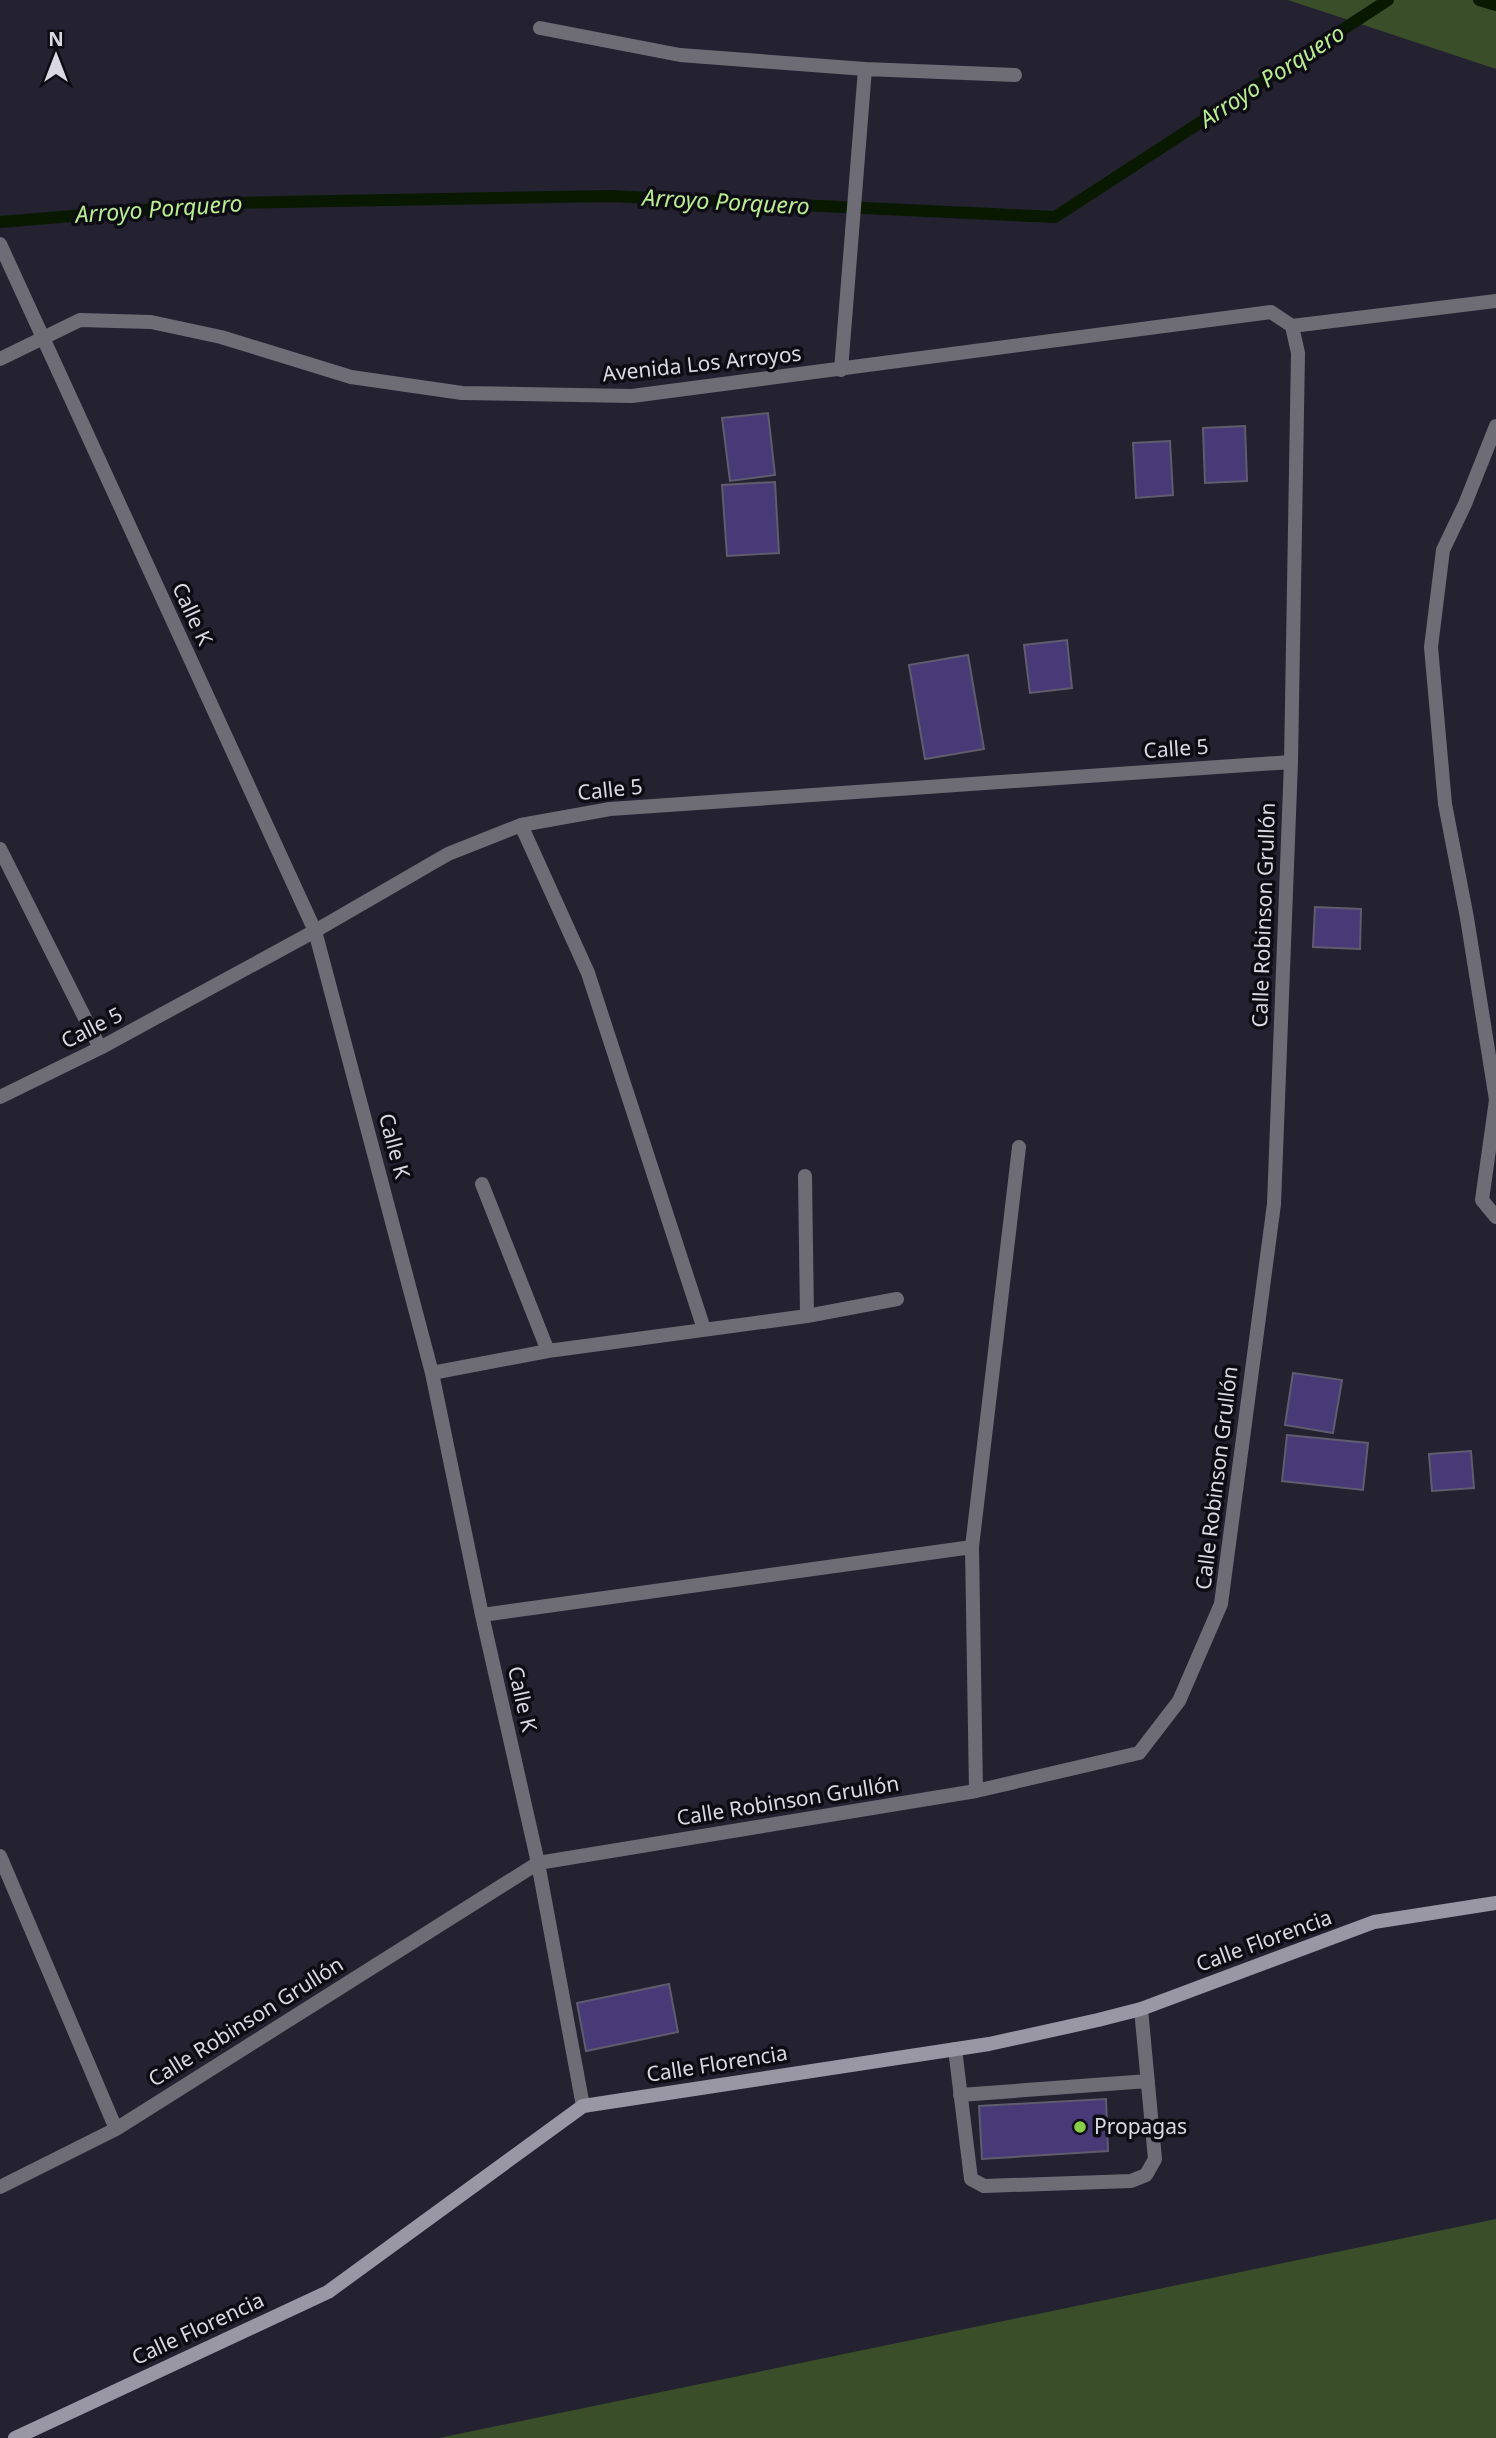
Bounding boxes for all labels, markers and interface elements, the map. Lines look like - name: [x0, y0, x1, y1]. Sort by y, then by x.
- water label: Arroyo Porquero: [1191, 16, 1350, 135]
- north arrow: [21, 21, 91, 91]
- text: N: [48, 26, 64, 52]
- water label: Arroyo Porquero: [640, 181, 810, 221]
- water label: Arroyo Porquero: [72, 186, 244, 230]
- street label: Avenida Los Arroyos: [601, 339, 803, 387]
- street label: Calle K: [166, 578, 220, 649]
- street label: Calle 5: [1142, 732, 1209, 764]
- street label: Calle 5: [576, 772, 644, 806]
- street label: Calle Robinson Grullón: [1245, 802, 1281, 1028]
- street label: Calle 5: [56, 1000, 127, 1054]
- street label: Calle K: [373, 1110, 417, 1181]
- street label: Calle Robinson Grullón: [1188, 1365, 1244, 1591]
- street label: Calle K: [502, 1663, 544, 1734]
- street label: Calle Robinson Grullón: [675, 1769, 901, 1831]
- street label: Calle Florencia: [1192, 1903, 1335, 1978]
- street label: Calle Robinson Grullón: [143, 1950, 348, 2093]
- street label: Calle Florencia: [644, 2038, 789, 2088]
- place label: Propagas: [1094, 2112, 1187, 2140]
- marker: Propagas: [1072, 2119, 1088, 2135]
- street label: Calle Florencia: [127, 2285, 268, 2371]

